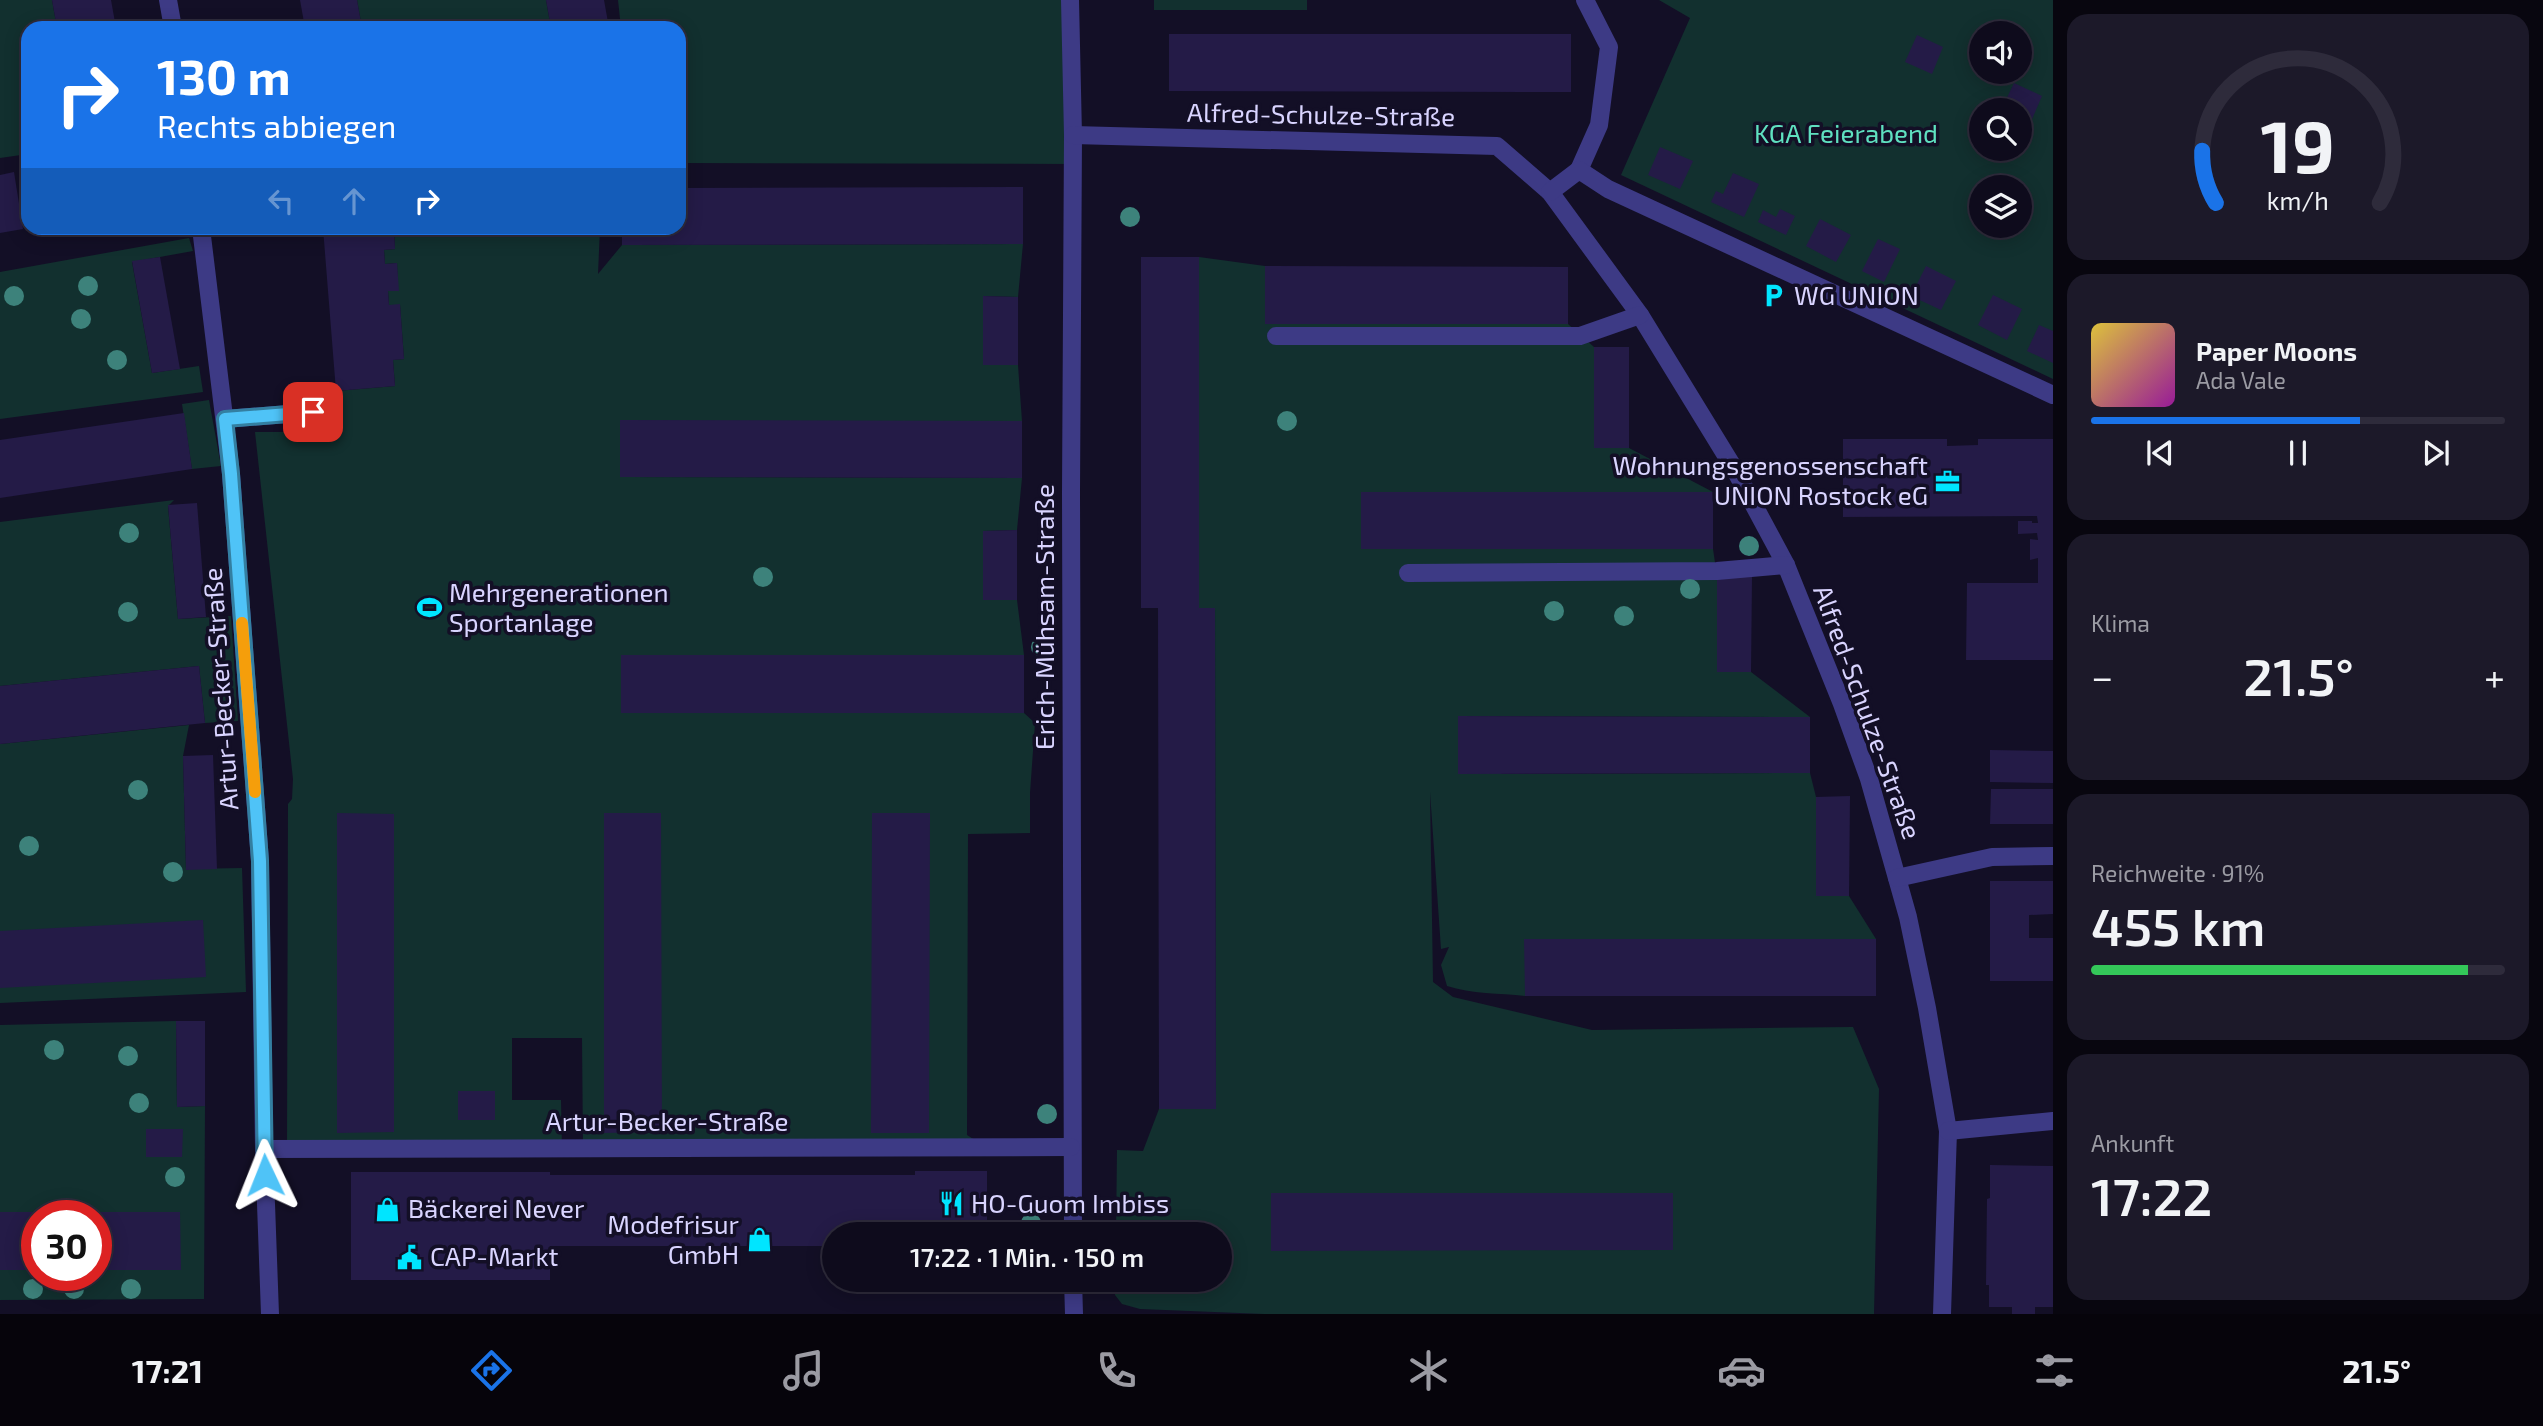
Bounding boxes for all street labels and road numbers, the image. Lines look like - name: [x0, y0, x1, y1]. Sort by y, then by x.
- street label: Alfred-Schulze-Straße: [1187, 96, 1455, 131]
- street label: Erich-Mühsam-Straße: [1028, 484, 1059, 750]
- street label: Artur-Becker-Straße: [196, 567, 243, 811]
- street label: Alfred-Schulze-Straße: [1808, 580, 1929, 843]
- street label: Artur-Becker-Straße: [546, 1105, 788, 1136]

